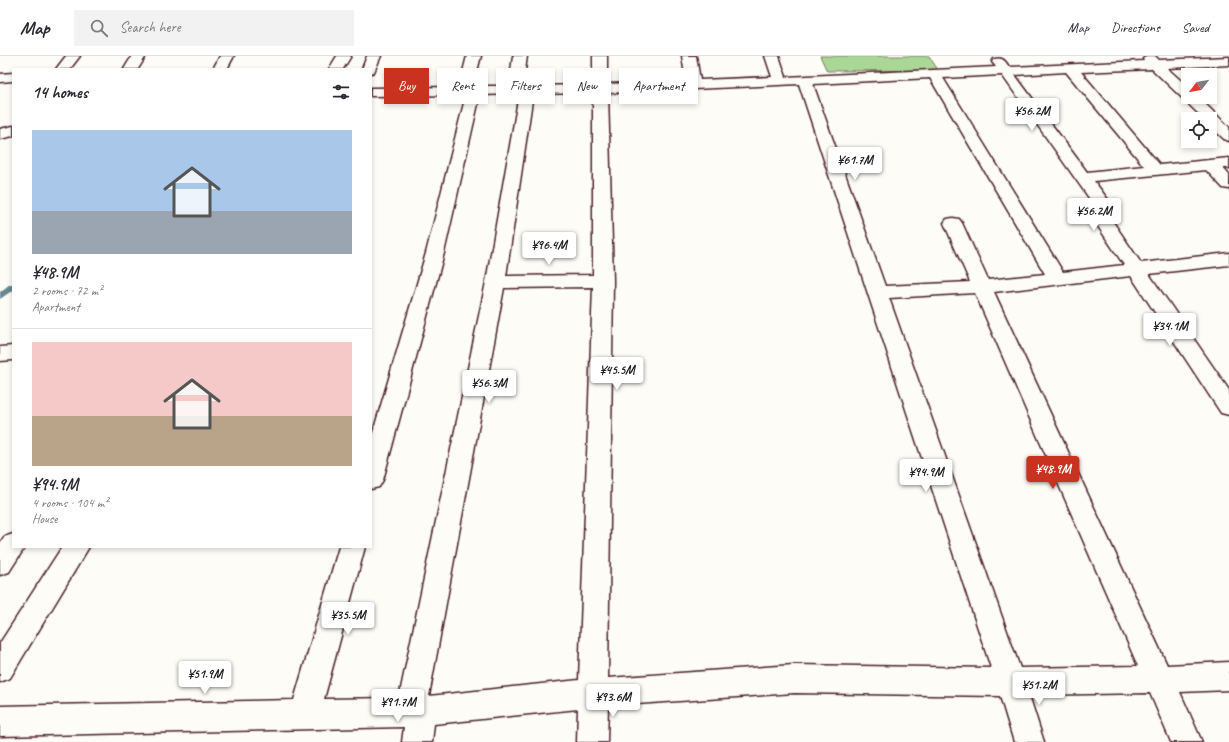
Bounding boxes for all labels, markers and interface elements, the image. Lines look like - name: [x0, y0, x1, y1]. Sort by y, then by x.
- search box: [74, 10, 354, 46]
- text: Map: [20, 16, 50, 40]
- icon: search: [88, 17, 110, 39]
- text: Search here: [120, 18, 181, 37]
- text: Map: [1068, 19, 1089, 36]
- text: Directions: [1111, 19, 1160, 36]
- text: Saved: [1182, 19, 1209, 36]
- chip: Buy: [384, 68, 429, 104]
- chip: Rent: [437, 68, 488, 104]
- chip: Filters: [496, 68, 555, 104]
- chip: New: [563, 68, 611, 104]
- chip: Apartment: [619, 68, 698, 104]
- north arrow: [1181, 68, 1217, 104]
- map controls: [1181, 68, 1217, 148]
- icon: filters: [330, 81, 352, 103]
- text: 14 homes: [32, 82, 88, 103]
- pin: ¥56.2M: [999, 98, 1065, 132]
- text: ¥56.2M: [1014, 103, 1050, 119]
- button: locate: [1181, 112, 1217, 148]
- pin: ¥61.7M: [822, 147, 888, 181]
- text: ¥61.7M: [837, 152, 873, 168]
- icon: home: [156, 156, 228, 228]
- pin: ¥56.2M: [1061, 198, 1127, 232]
- text: ¥56.2M: [1076, 203, 1112, 219]
- pin: ¥96.4M: [516, 232, 582, 266]
- text: ¥96.4M: [531, 237, 567, 253]
- text: ¥48.9M: [32, 262, 78, 283]
- text: 2 rooms · 72 m²: [32, 283, 102, 299]
- text: Apartment: [32, 299, 80, 315]
- pin: ¥34.1M: [1137, 313, 1203, 347]
- text: ¥34.1M: [1152, 318, 1188, 334]
- pin: ¥45.5M: [584, 357, 650, 391]
- text: ¥45.5M: [599, 362, 635, 378]
- icon: home: [156, 368, 228, 440]
- pin: ¥56.3M: [456, 370, 522, 404]
- text: ¥56.3M: [471, 375, 507, 391]
- pin: ¥48.9M: [1020, 456, 1086, 490]
- pin: ¥94.9M: [893, 459, 959, 493]
- text: ¥48.9M: [1035, 461, 1071, 477]
- text: ¥94.9M: [908, 464, 944, 480]
- text: ¥94.9M: [32, 474, 78, 495]
- text: 4 rooms · 104 m²: [32, 495, 108, 511]
- text: House: [32, 511, 57, 527]
- pin: ¥35.5M: [315, 602, 381, 636]
- text: ¥35.5M: [330, 607, 366, 623]
- pin: ¥51.9M: [172, 661, 238, 695]
- text: ¥51.9M: [187, 666, 223, 682]
- pin: ¥51.2M: [1006, 672, 1072, 706]
- text: ¥51.2M: [1021, 677, 1057, 693]
- pin: ¥93.6M: [580, 684, 646, 718]
- pin: ¥91.7M: [365, 689, 431, 723]
- text: ¥93.6M: [595, 689, 631, 705]
- text: ¥91.7M: [380, 694, 416, 710]

